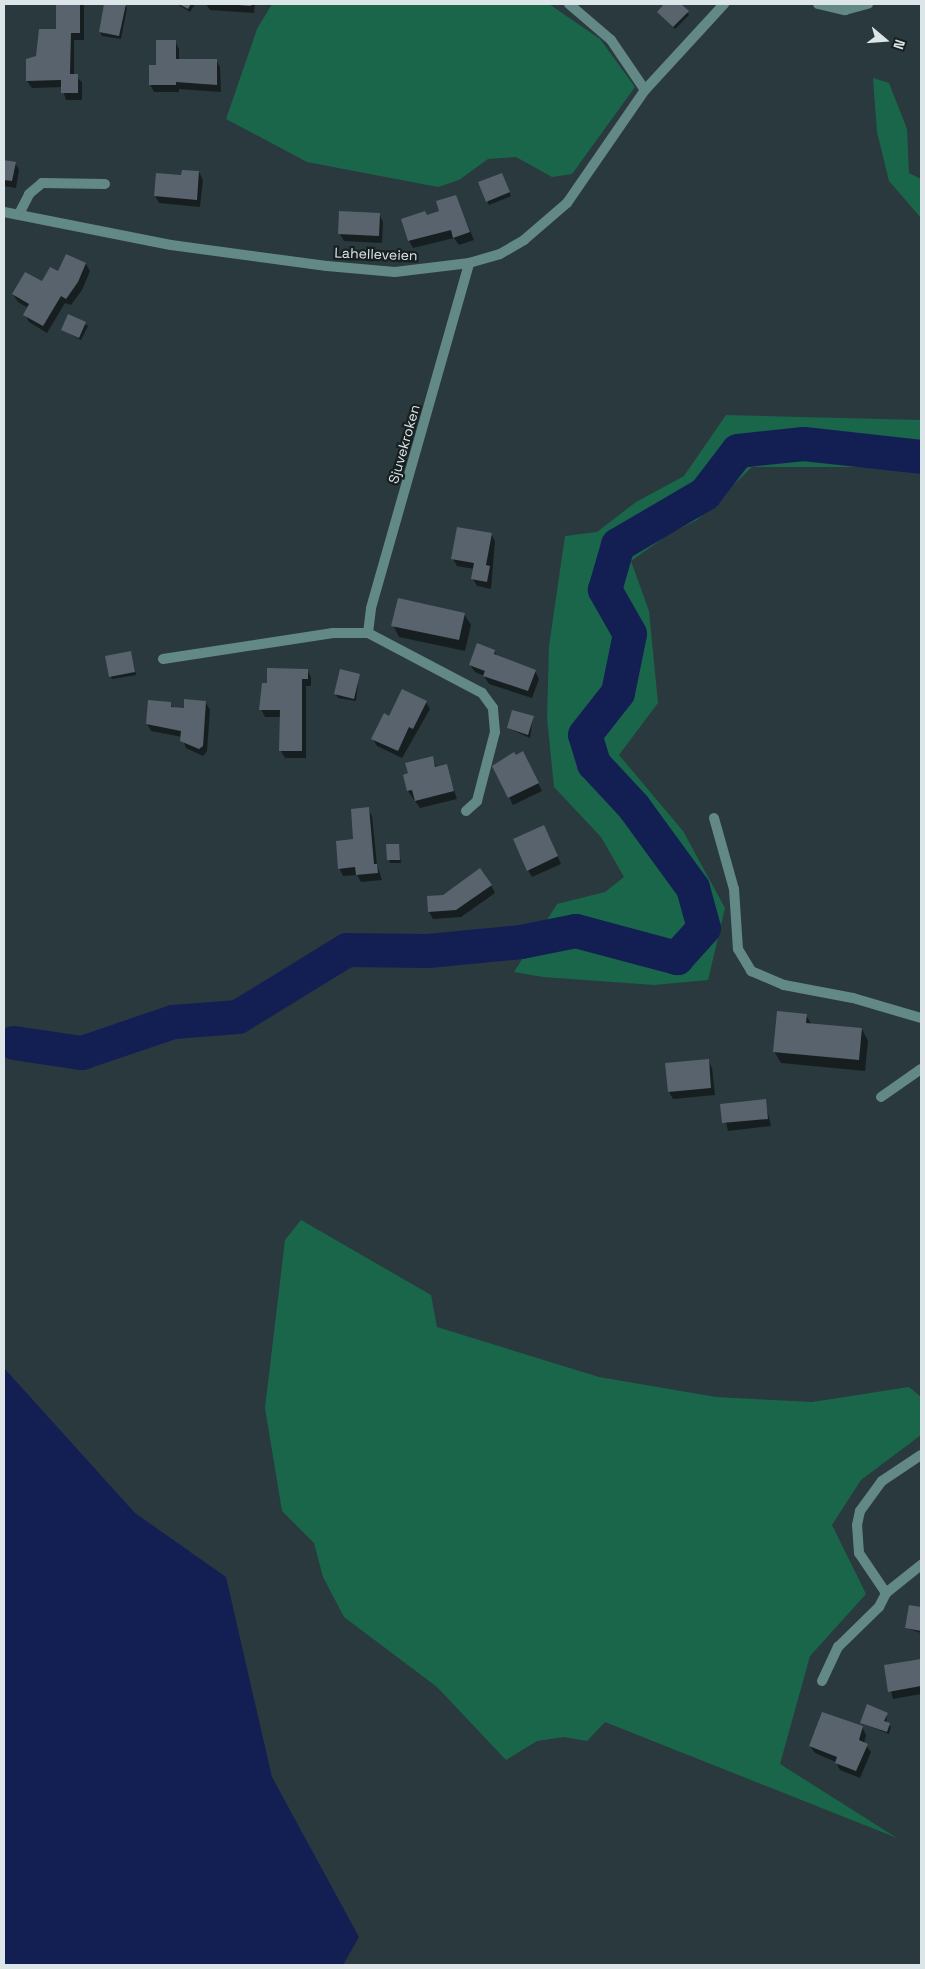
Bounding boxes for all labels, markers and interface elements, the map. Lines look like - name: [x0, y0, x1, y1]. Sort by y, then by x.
- north arrow: [860, 15, 910, 65]
- text: N: [889, 37, 909, 52]
- street label: Lahelleveien: [334, 244, 418, 264]
- street label: Sjuvekroken: [385, 403, 423, 485]

